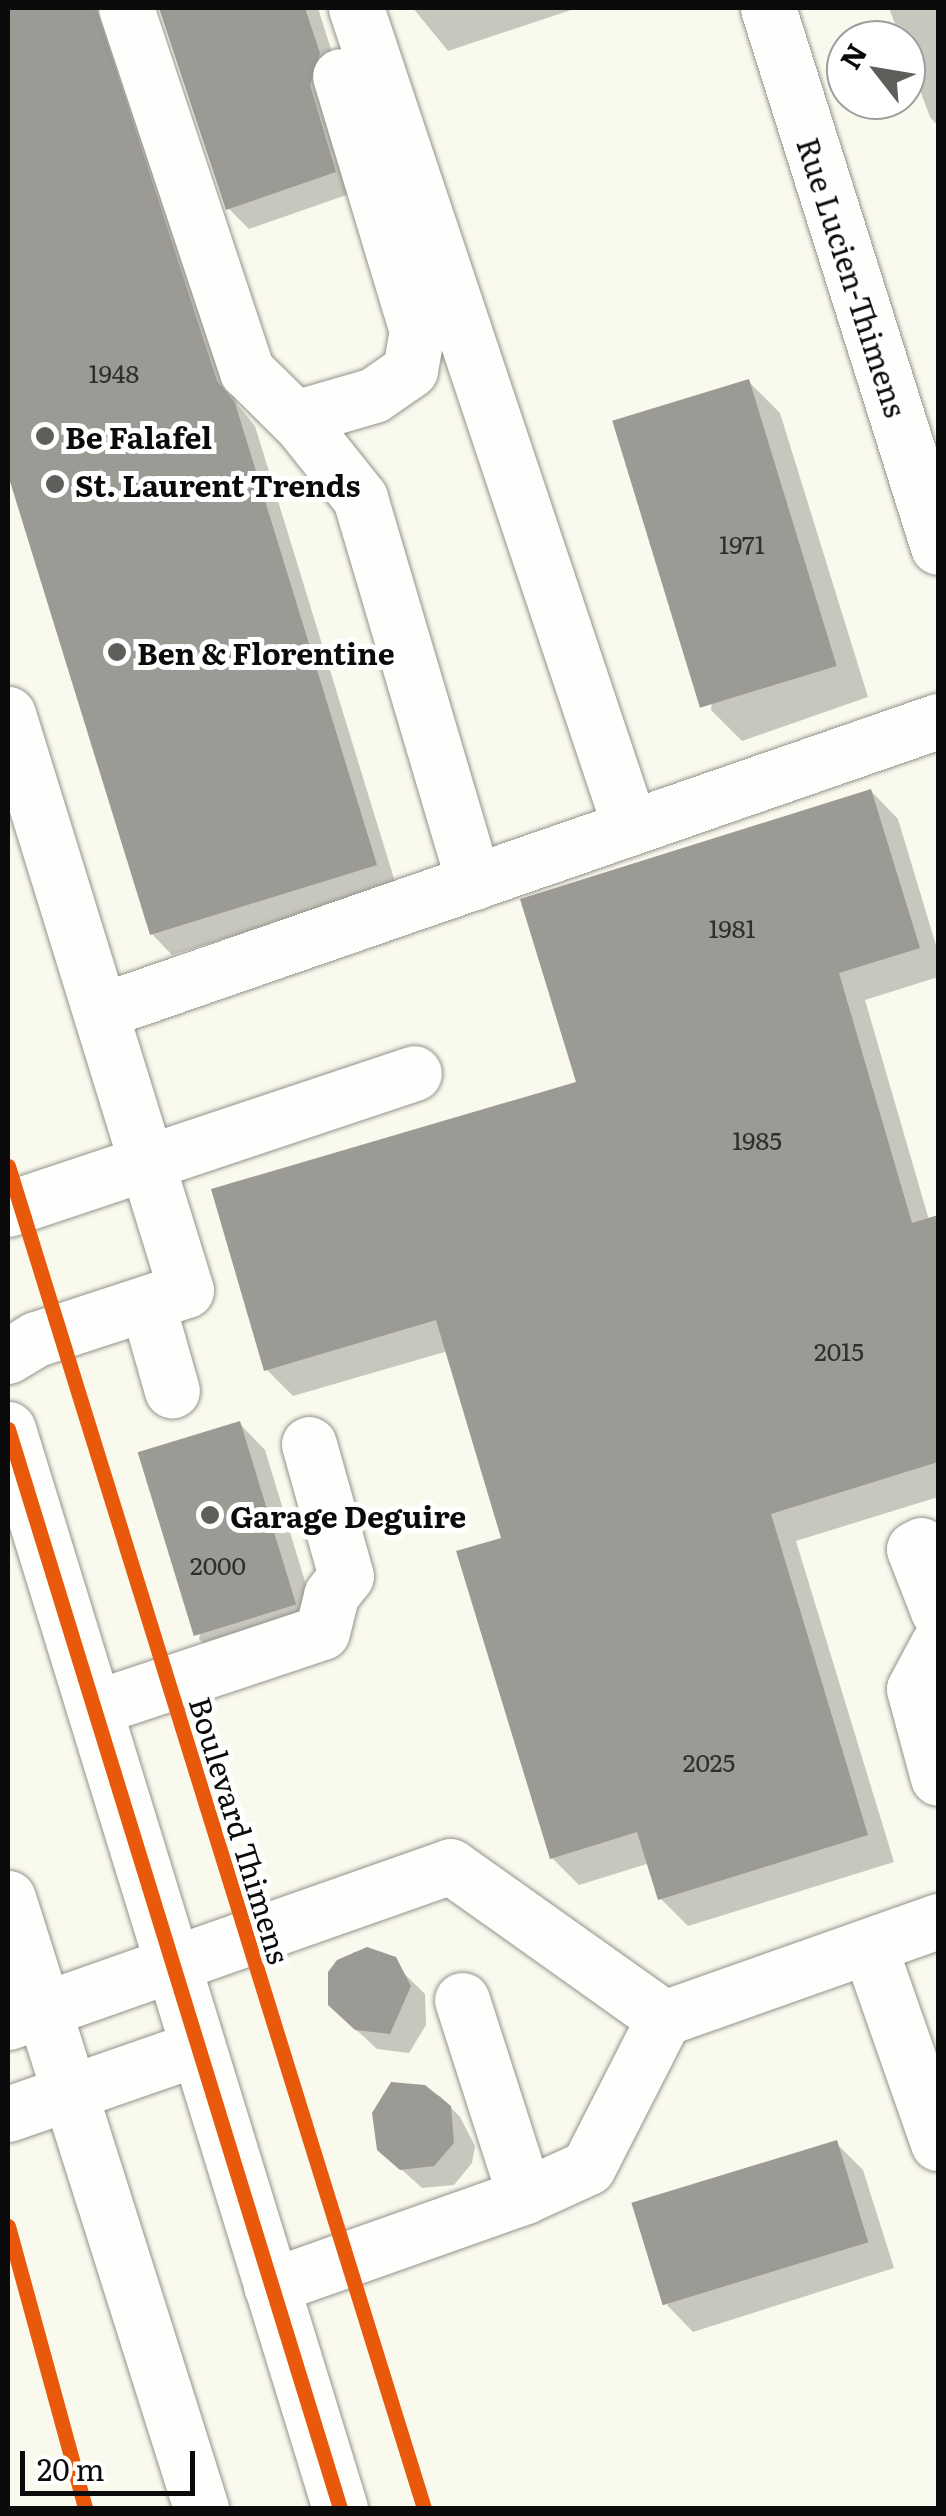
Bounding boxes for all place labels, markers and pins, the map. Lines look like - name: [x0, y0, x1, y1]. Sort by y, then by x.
- place label: Be Falafel: [65, 418, 212, 454]
- marker: Be Falafel: [34, 425, 56, 447]
- place label: St. Laurent Trends: [75, 466, 360, 502]
- marker: St. Laurent Trends: [44, 473, 66, 495]
- place label: Ben & Florentine: [137, 634, 395, 670]
- marker: Ben & Florentine: [106, 641, 128, 663]
- place label: Garage Deguire: [230, 1497, 466, 1533]
- marker: Garage Deguire: [199, 1504, 221, 1526]

